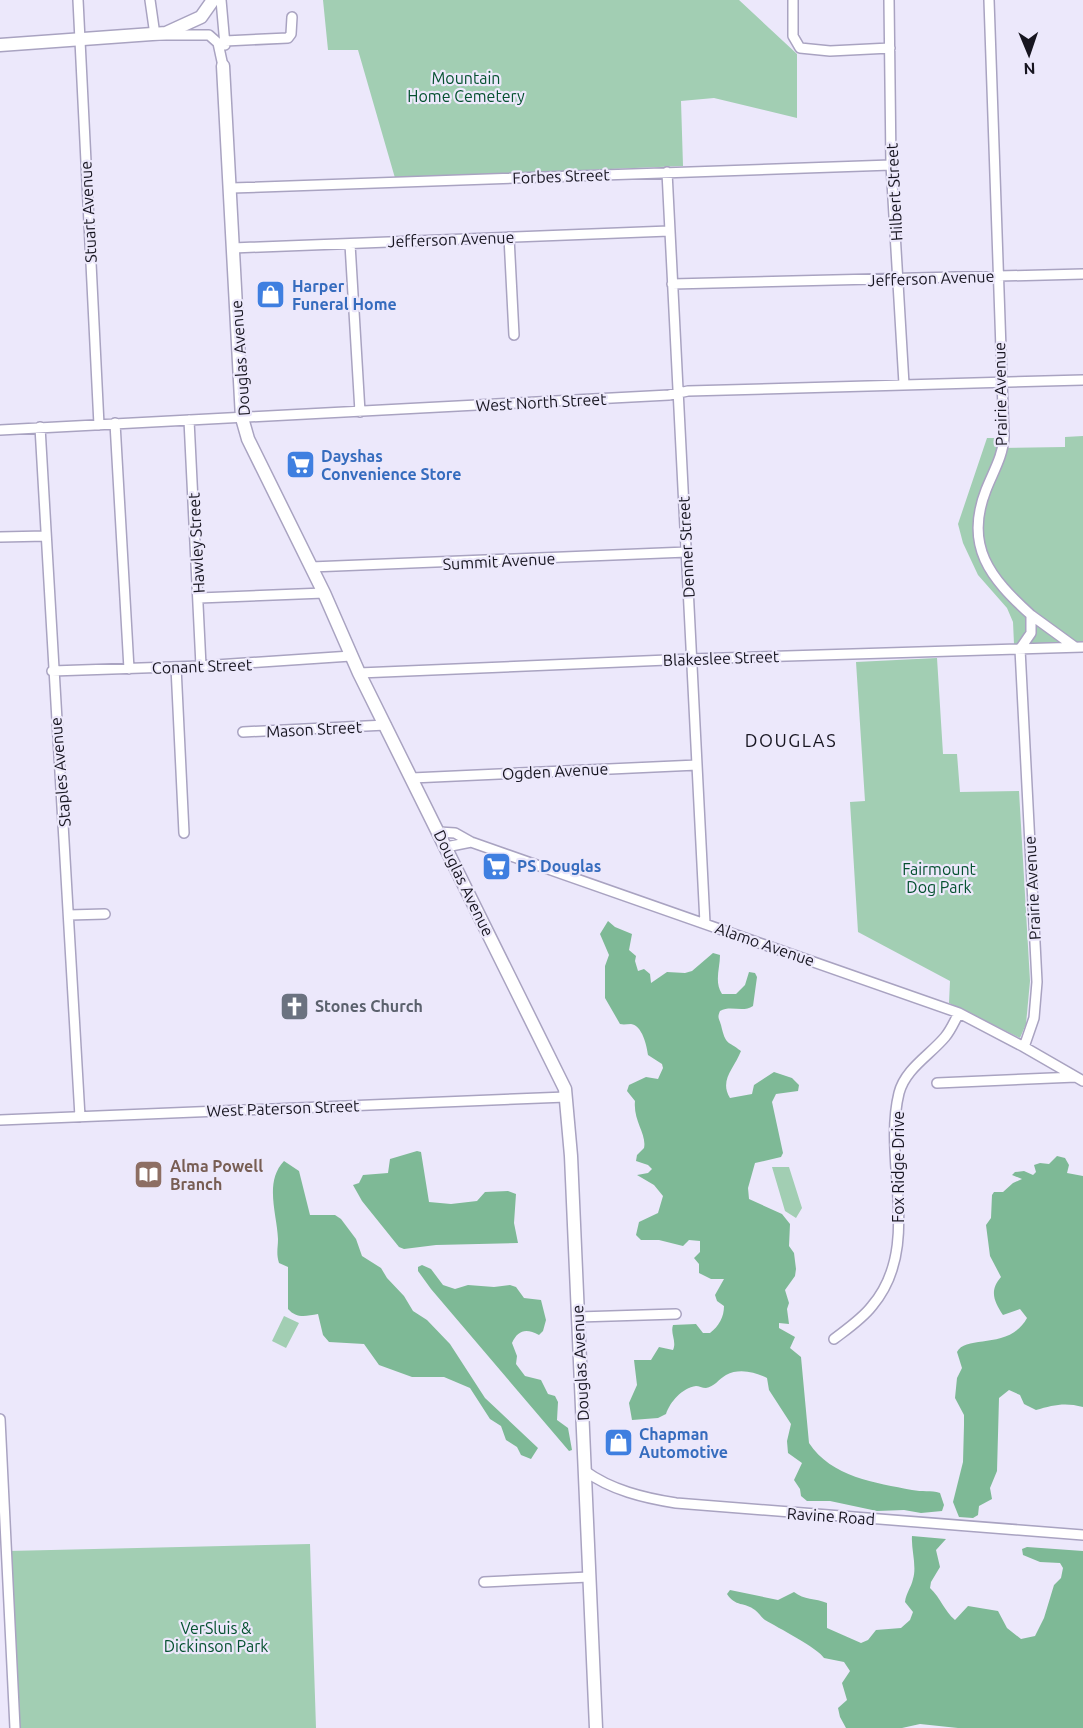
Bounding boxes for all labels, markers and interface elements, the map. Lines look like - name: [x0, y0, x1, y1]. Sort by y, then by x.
- north arrow: [999, 24, 1059, 84]
- text: N: [1023, 60, 1036, 78]
- park label: Mountain Home Cemetery: [407, 69, 525, 105]
- street label: Hilbert Street: [882, 142, 906, 241]
- street label: Stuart Avenue: [76, 161, 100, 263]
- street label: Forbes Street: [512, 165, 611, 187]
- street label: Jefferson Avenue: [387, 228, 515, 250]
- street label: Jefferson Avenue: [867, 267, 995, 289]
- place label: Harper Funeral Home: [292, 277, 397, 313]
- shop icon: Harper Funeral Home: [255, 279, 287, 311]
- street label: Douglas Avenue: [227, 300, 253, 416]
- street label: Prairie Avenue: [990, 342, 1010, 446]
- street label: West North Street: [475, 390, 608, 414]
- place label: Dayshas Convenience Store: [321, 447, 461, 483]
- supermarket icon: Dayshas Convenience Store: [284, 449, 316, 481]
- street label: Hawley Street: [184, 491, 208, 594]
- street label: Denner Street: [674, 495, 698, 598]
- street label: Summit Avenue: [442, 549, 556, 573]
- street label: Blakeslee Street: [663, 647, 780, 669]
- street label: Conant Street: [152, 655, 253, 677]
- street label: Staples Avenue: [46, 717, 74, 827]
- street label: Mason Street: [266, 717, 363, 740]
- district label: DOUGLAS: [745, 730, 837, 750]
- street label: Ogden Avenue: [501, 759, 609, 783]
- street label: Douglas Avenue: [430, 827, 498, 939]
- street label: Prairie Avenue: [1020, 836, 1044, 940]
- supermarket icon: PS Douglas: [480, 850, 512, 882]
- place label: PS Douglas: [517, 857, 601, 875]
- park label: Fairmount Dog Park: [902, 860, 977, 896]
- street label: Alamo Avenue: [713, 919, 817, 969]
- church icon: Stones Church: [278, 990, 310, 1022]
- place label: Stones Church: [315, 997, 423, 1015]
- street label: West Paterson Street: [206, 1096, 360, 1120]
- street label: Fox Ridge Drive: [889, 1111, 907, 1223]
- place label: Alma Powell Branch: [170, 1157, 263, 1193]
- library icon: Alma Powell Branch: [133, 1159, 165, 1191]
- street label: Douglas Avenue: [568, 1305, 592, 1421]
- place label: Chapman Automotive: [639, 1425, 728, 1461]
- shop icon: Chapman Automotive: [602, 1427, 634, 1459]
- street label: Ravine Road: [786, 1504, 876, 1528]
- park label: VerSluis & Dickinson Park: [164, 1619, 268, 1655]

